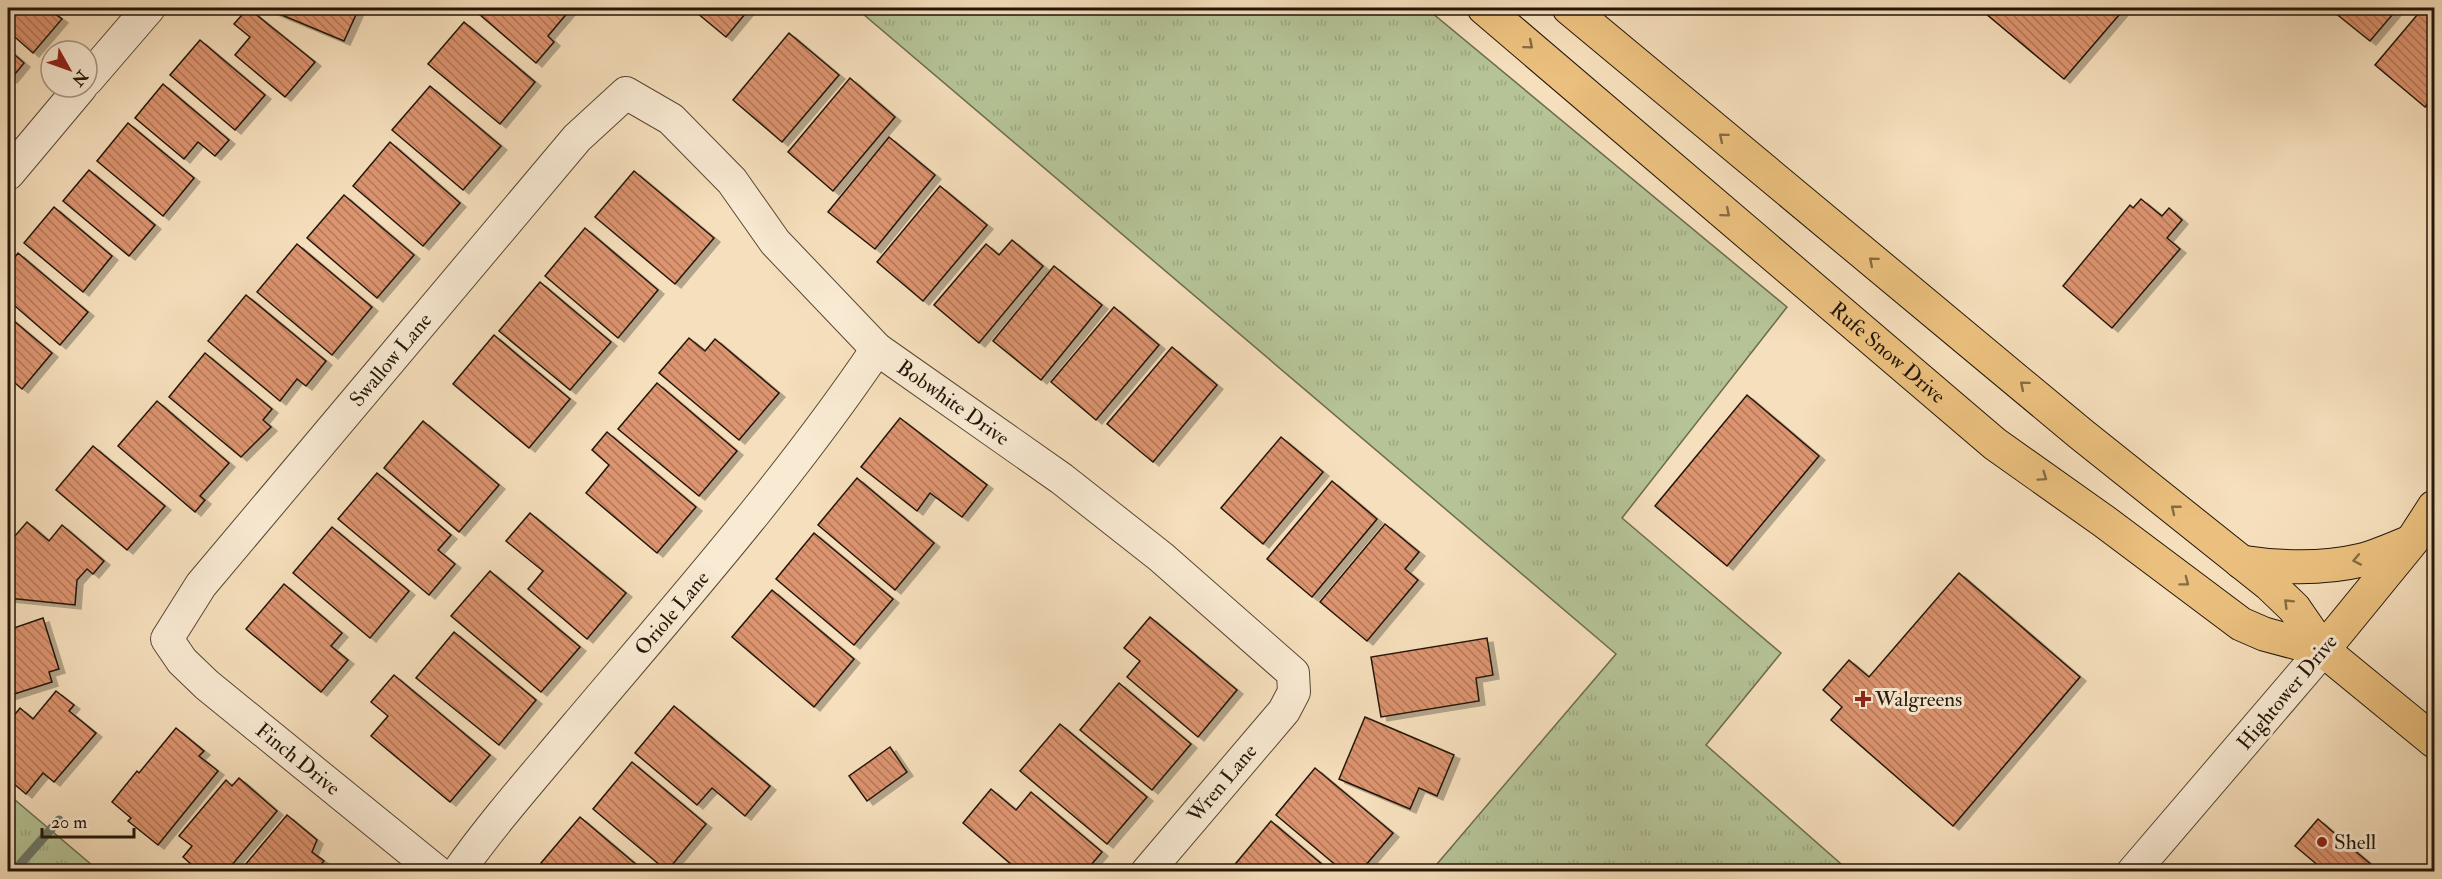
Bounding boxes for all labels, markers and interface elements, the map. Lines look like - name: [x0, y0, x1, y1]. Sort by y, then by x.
- one-way arrow: [1522, 38, 1533, 49]
- north arrow: [39, 39, 99, 99]
- text: N: [67, 65, 93, 90]
- one-way arrow: [1719, 134, 1730, 145]
- one-way arrow: [1719, 205, 1730, 216]
- one-way arrow: [1869, 258, 1880, 269]
- street label: Rufe Snow Drive: [1824, 296, 1951, 410]
- street label: Swallow Lane: [344, 307, 438, 412]
- street label: Bobwhite Drive: [892, 354, 1015, 452]
- one-way arrow: [2019, 382, 2030, 393]
- one-way arrow: [2036, 470, 2047, 481]
- one-way arrow: [2170, 505, 2181, 516]
- one-way arrow: [2352, 553, 2362, 566]
- street label: Oriole Lane: [629, 565, 716, 661]
- one-way arrow: [2178, 575, 2189, 586]
- one-way arrow: [2284, 600, 2295, 610]
- street label: Hightower Drive: [2231, 629, 2344, 756]
- place label: Walgreens: [1874, 686, 1962, 713]
- marker: Walgreens: [1856, 692, 1870, 706]
- street label: Finch Drive: [250, 717, 346, 802]
- street label: Wren Lane: [1181, 738, 1263, 829]
- scale bar: [42, 801, 134, 839]
- text: 20 m: [51, 811, 87, 834]
- place label: Shell: [2334, 829, 2377, 856]
- marker: Shell: [2315, 835, 2329, 849]

